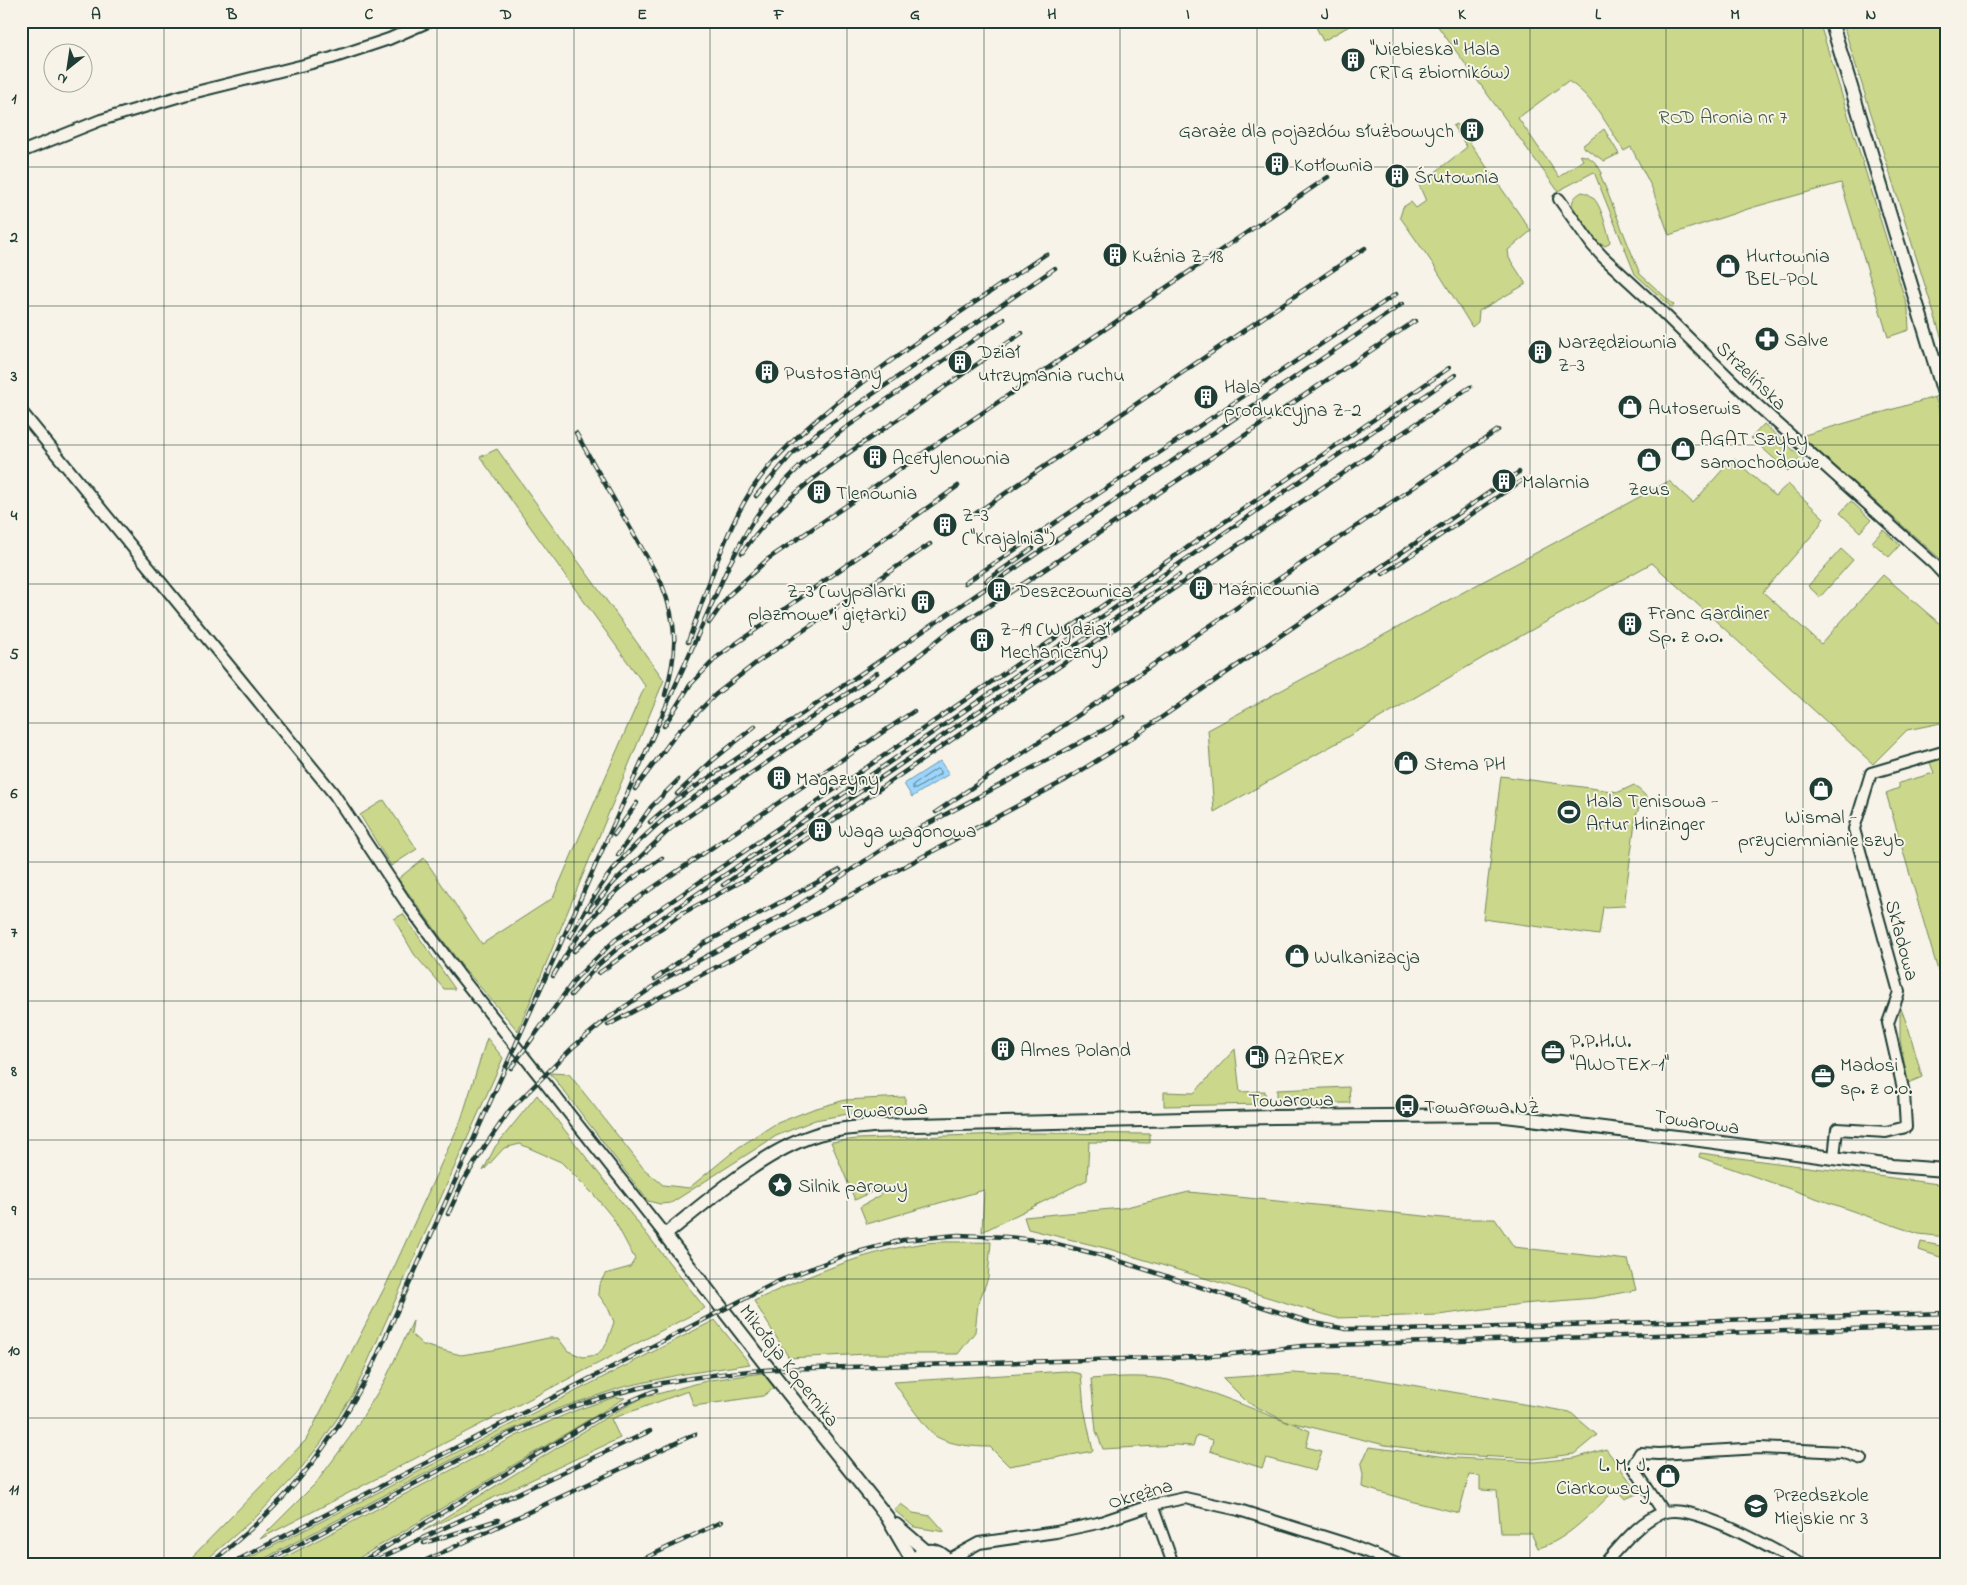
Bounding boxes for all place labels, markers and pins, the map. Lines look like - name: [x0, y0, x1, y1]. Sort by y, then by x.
- place label: "Niebieska" Hala (RTG zbiorników): [1370, 36, 1509, 88]
- building icon: "Niebieska" Hala (RTG zbiorników): [1340, 47, 1366, 73]
- building icon: Garaże dla pojazdów służbowych: [1459, 117, 1485, 143]
- place label: Garaże dla pojazdów służbowych: [1178, 118, 1454, 147]
- building icon: Kotłownia: [1264, 151, 1290, 177]
- place label: Kotłownia: [1294, 152, 1373, 181]
- building icon: Śrutownia: [1384, 163, 1410, 189]
- place label: Śrutownia: [1414, 164, 1499, 193]
- building icon: Kuźnia Z-18: [1102, 242, 1128, 268]
- place label: Kuźnia Z-18: [1132, 243, 1223, 272]
- place label: Hurtownia BEL-POL: [1745, 243, 1830, 295]
- shop icon: Hurtownia BEL-POL: [1715, 253, 1741, 279]
- pharmacy icon: Salve: [1754, 326, 1780, 352]
- place label: Salve: [1784, 327, 1828, 356]
- place label: Narzędziownia Z-3: [1558, 329, 1677, 381]
- place label: Dział utrzymania ruchu: [977, 339, 1125, 391]
- building icon: Narzędziownia Z-3: [1527, 339, 1553, 365]
- building icon: Dział utrzymania ruchu: [947, 349, 973, 375]
- building icon: Pustostany: [754, 359, 780, 385]
- place label: Pustostany: [784, 360, 882, 389]
- place label: Hala produkcyjna Z-2: [1224, 374, 1361, 426]
- building icon: Hala produkcyjna Z-2: [1193, 384, 1219, 410]
- shop icon: Autoserwis: [1617, 394, 1643, 420]
- place label: Autoserwis: [1648, 395, 1741, 424]
- place label: AGAT Szyby samochodowe: [1700, 426, 1819, 478]
- shop icon: AGAT Szyby samochodowe: [1670, 436, 1696, 462]
- building icon: Acetylenownia: [862, 444, 888, 470]
- place label: Acetylenownia: [892, 445, 1010, 474]
- shop icon: Zeus: [1636, 447, 1662, 473]
- building icon: Malarnia: [1491, 468, 1517, 494]
- place label: Malarnia: [1522, 469, 1590, 498]
- place label: Zeus: [1628, 476, 1670, 505]
- building icon: Tlenownia: [806, 479, 832, 505]
- place label: Tlenownia: [836, 480, 917, 509]
- place label: Z-3 ("Krajalnia"): [962, 502, 1055, 554]
- building icon: Z-3 ("Krajalnia"): [932, 512, 958, 538]
- building icon: Maźnicownia: [1188, 575, 1214, 601]
- place label: Maźnicownia: [1218, 576, 1319, 605]
- building icon: Deszczownica: [986, 577, 1012, 603]
- place label: Z-3 (wypalarki plazmowe i giętarki): [748, 578, 906, 631]
- place label: Deszczownica: [1015, 578, 1132, 607]
- building icon: Z-3 (wypalarki plazmowe i giętarki): [910, 589, 936, 615]
- place label: Franc Gardiner Sp. z o.o.: [1647, 600, 1770, 652]
- building icon: Franc Gardiner Sp. z o.o.: [1617, 611, 1643, 637]
- place label: Z-19 (Wydział Mechaniczny): [1000, 616, 1111, 668]
- building icon: Z-19 (Wydział Mechaniczny): [969, 627, 995, 653]
- shop icon: Stema PH: [1393, 750, 1419, 776]
- place label: Stema PH: [1424, 751, 1506, 780]
- building icon: Magazyny: [766, 765, 792, 791]
- place label: Magazyny: [796, 766, 879, 796]
- shop icon: Wismal - przyciemnianie szyb: [1808, 776, 1834, 802]
- place label: Hala Tenisowa - Artur Hinzinger: [1586, 788, 1718, 841]
- sports icon: Hala Tenisowa - Artur Hinzinger: [1556, 799, 1582, 825]
- place label: Wismal - przyciemnianie szyb: [1738, 804, 1904, 856]
- building icon: Waga wagonowa: [807, 817, 833, 843]
- place label: Waga wagonowa: [838, 818, 977, 848]
- shop icon: Wulkanizacja: [1284, 943, 1310, 969]
- place label: Wulkanizacja: [1314, 944, 1420, 973]
- place label: P.P.H.U. "AWOTEX-1": [1570, 1028, 1670, 1080]
- building icon: Almes Poland: [990, 1036, 1016, 1062]
- place label: Almes Poland: [1020, 1037, 1131, 1066]
- office icon: P.P.H.U. "AWOTEX-1": [1540, 1039, 1566, 1065]
- fuel station icon: AZAREX: [1244, 1044, 1270, 1070]
- place label: AZAREX: [1274, 1045, 1345, 1074]
- place label: Madosi sp. z o.o.: [1840, 1052, 1912, 1104]
- office icon: Madosi sp. z o.o.: [1810, 1063, 1836, 1089]
- bus stop icon: Towarowa NŻ: [1394, 1093, 1420, 1119]
- place label: Towarowa NŻ: [1424, 1094, 1539, 1123]
- place icon: Silnik parowy: [767, 1172, 793, 1198]
- place label: Silnik parowy: [798, 1173, 908, 1202]
- place label: L. M. J. Ciarkowscy: [1556, 1452, 1650, 1504]
- shop icon: L. M. J. Ciarkowscy: [1655, 1463, 1681, 1489]
- place label: Przedszkole Miejskie nr 3: [1774, 1482, 1869, 1534]
- school or university icon: Przedszkole Miejskie nr 3: [1743, 1493, 1769, 1519]

